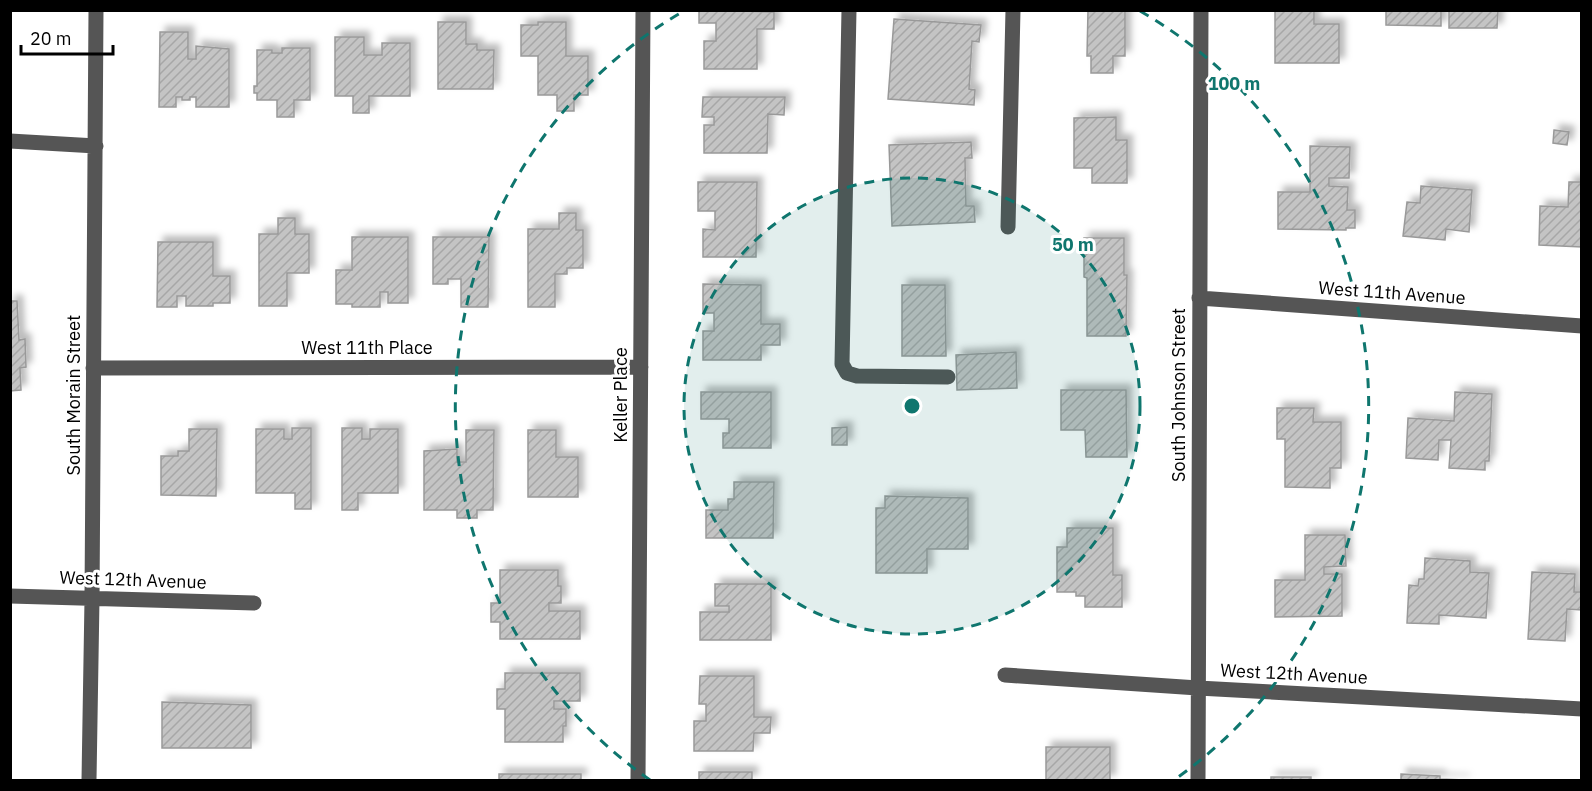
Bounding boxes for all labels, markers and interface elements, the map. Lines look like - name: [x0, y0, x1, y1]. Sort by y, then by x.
- scale bar: [21, 18, 112, 56]
- text: 20 m: [30, 27, 72, 50]
- text: 100 m: [1208, 72, 1260, 95]
- text: 50 m: [1052, 233, 1094, 256]
- street label: West 11th Avenue: [1318, 276, 1466, 309]
- street label: South Johnson Street: [1167, 308, 1190, 482]
- street label: South Morain Street: [62, 315, 85, 475]
- street label: West 11th Place: [301, 336, 433, 359]
- street label: Keller Place: [609, 347, 632, 443]
- centre of rings: [902, 396, 922, 416]
- street label: West 12th Avenue: [59, 565, 207, 594]
- street label: West 12th Avenue: [1220, 658, 1368, 689]

